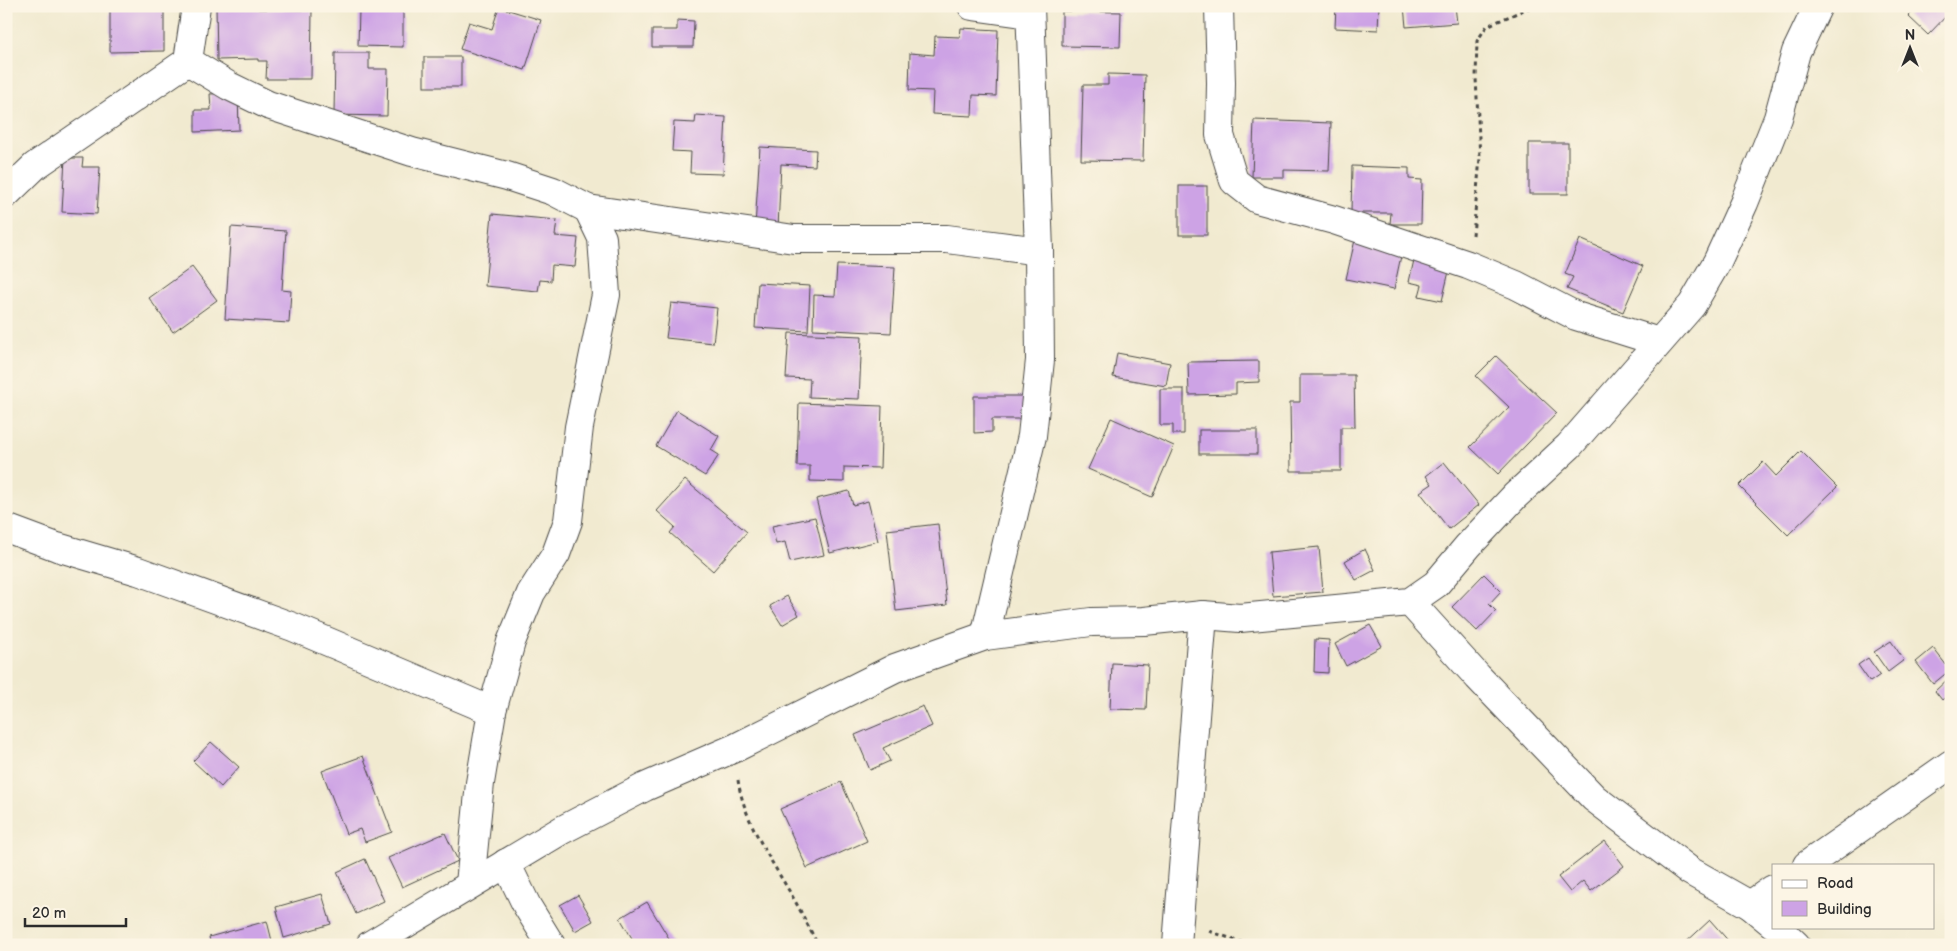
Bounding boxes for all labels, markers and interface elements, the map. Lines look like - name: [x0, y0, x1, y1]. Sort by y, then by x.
- north arrow: [1884, 22, 1934, 72]
- text: N: [1905, 27, 1915, 44]
- legend: [1772, 864, 1934, 928]
- text: Road: [1817, 874, 1853, 893]
- scale bar: [25, 896, 126, 928]
- text: Building: [1817, 900, 1872, 919]
- text: 20 m: [32, 904, 66, 923]

